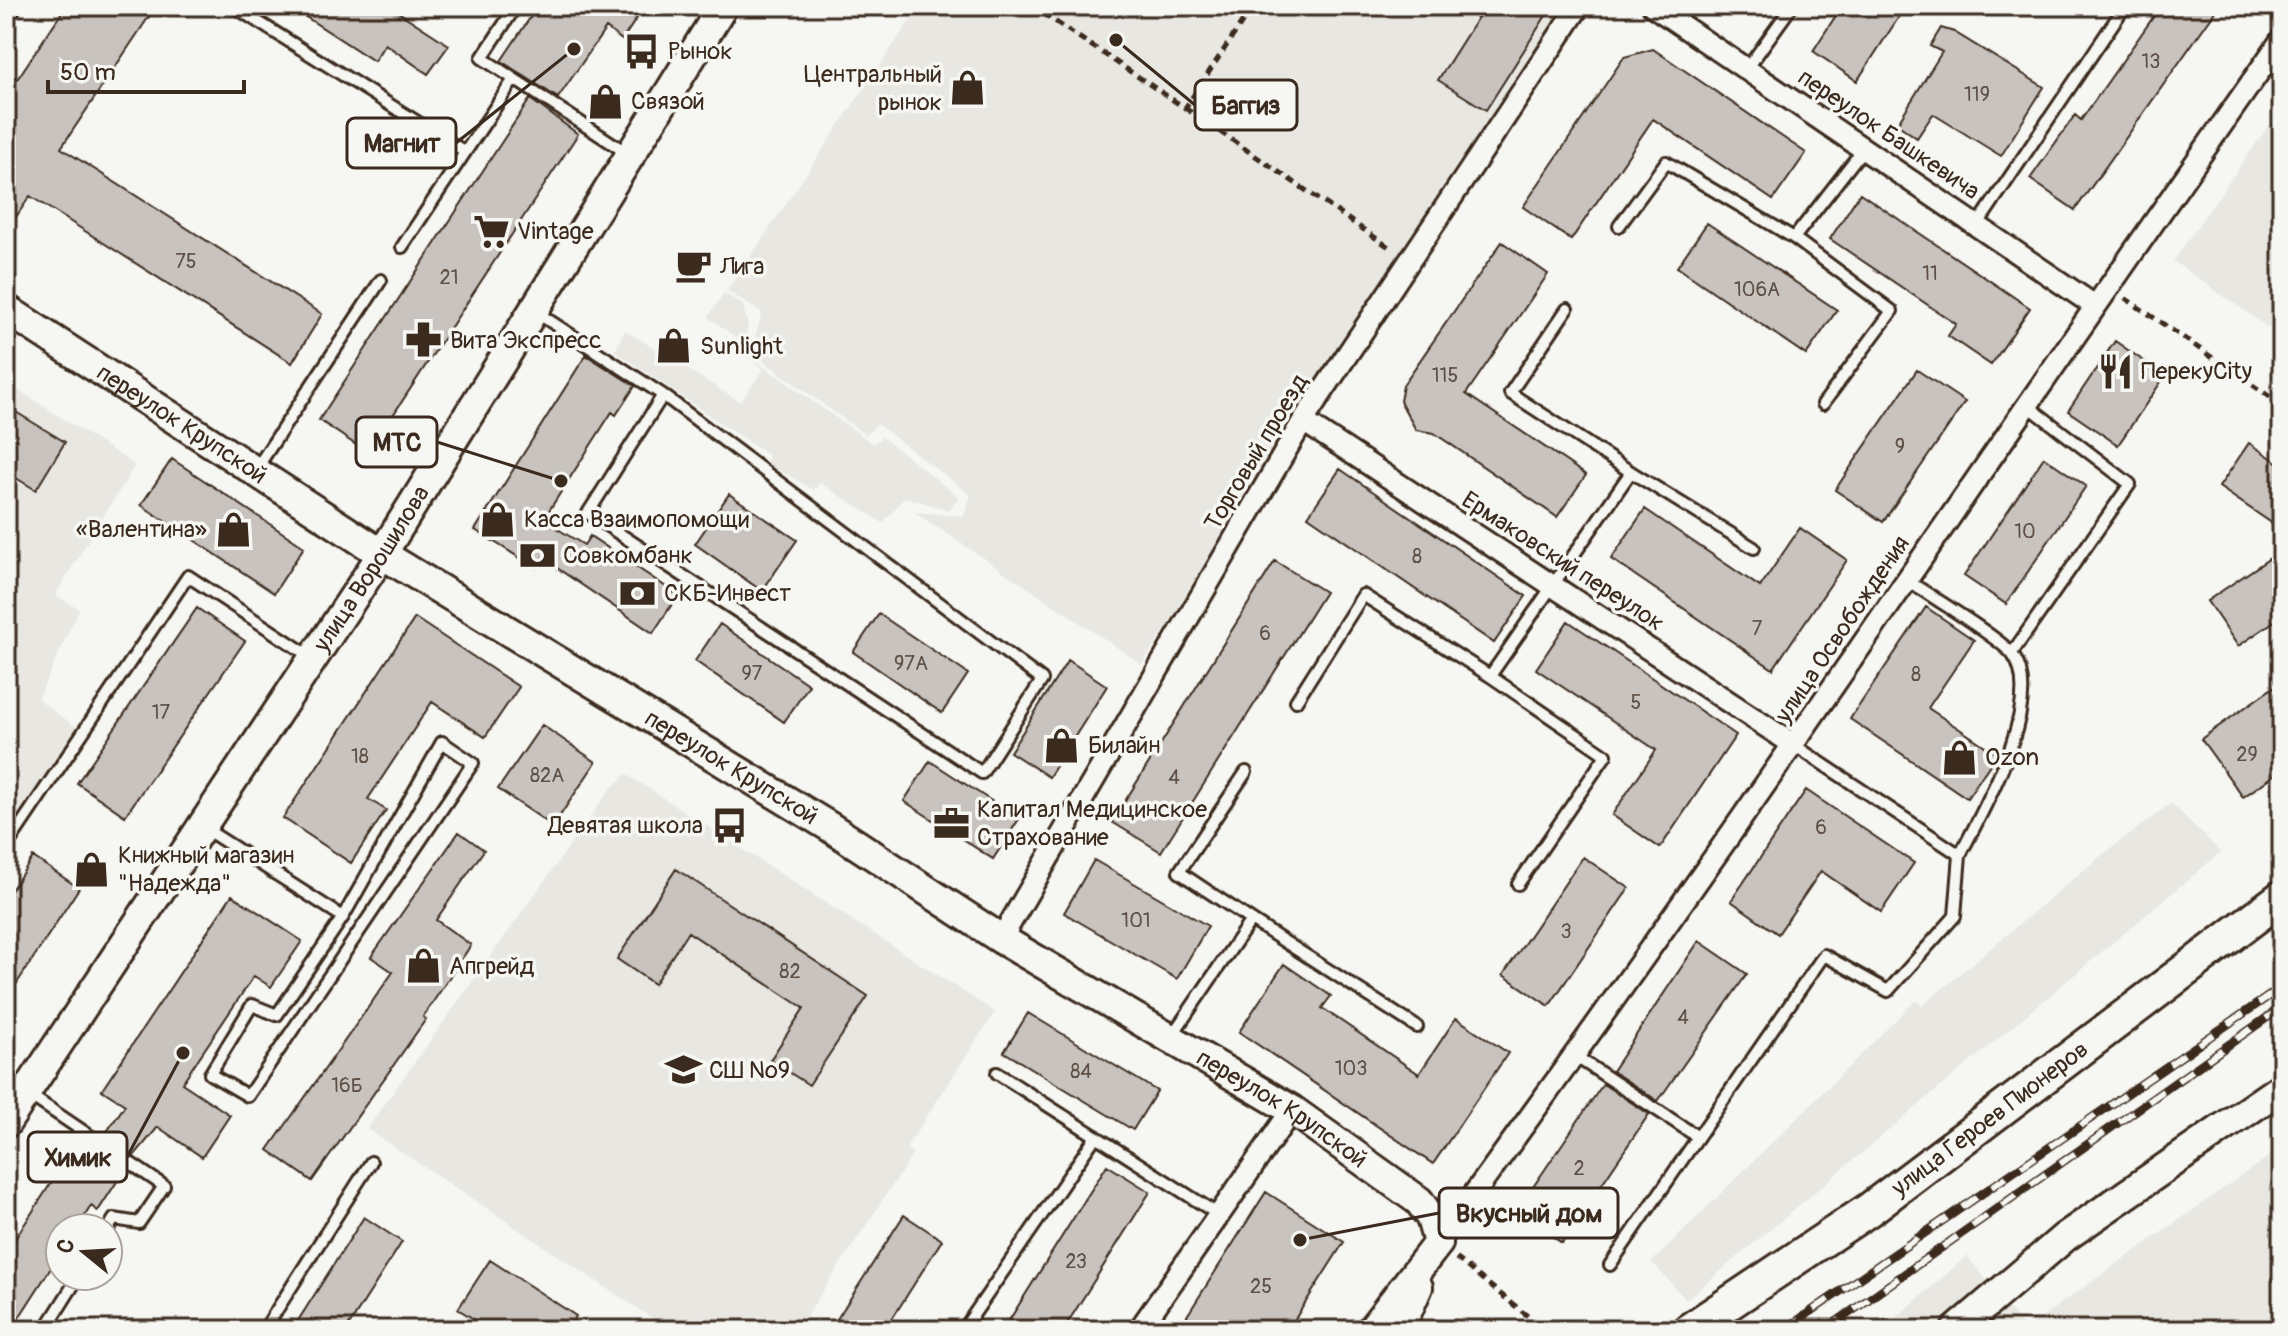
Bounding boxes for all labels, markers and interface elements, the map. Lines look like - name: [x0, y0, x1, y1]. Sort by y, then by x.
- bus stop icon: Рынок: [623, 32, 661, 70]
- place label: Рынок: [668, 37, 733, 66]
- scale bar: [48, 44, 244, 94]
- house number: 13: [2142, 49, 2160, 74]
- text: 50 m: [60, 58, 116, 87]
- place label: Центральный рынок: [804, 60, 942, 117]
- street label: переулок Башкевича: [1792, 63, 1985, 206]
- shop icon: Центральный рынок: [949, 69, 987, 107]
- callout: Баггиз: [1195, 80, 1297, 130]
- shop icon: Связой: [586, 82, 624, 120]
- house number: 119: [1964, 82, 1990, 107]
- place label: Связой: [631, 87, 705, 116]
- text: Баггиз: [1211, 90, 1281, 122]
- callout: Магнит: [347, 118, 456, 168]
- text: Магнит: [363, 128, 442, 160]
- supermarket icon: Vintage: [472, 212, 510, 250]
- place label: Vintage: [517, 217, 594, 246]
- cafe icon: Лига: [675, 247, 713, 285]
- house number: 75: [175, 249, 197, 274]
- place label: Лига: [719, 252, 764, 281]
- house number: 11: [1922, 261, 1938, 286]
- house number: 21: [440, 265, 459, 290]
- house number: 106А: [1734, 277, 1780, 302]
- pharmacy icon: Вита Экспресс: [405, 321, 443, 359]
- place label: Вита Экспресс: [450, 326, 601, 355]
- shop icon: Sunlight: [655, 327, 693, 365]
- place label: Sunlight: [700, 332, 783, 361]
- restaurant icon: ПерекуCity: [2096, 352, 2134, 390]
- place label: ПерекуCity: [2141, 357, 2252, 386]
- street label: переулок Крупской: [91, 358, 272, 490]
- house number: 115: [1432, 363, 1458, 388]
- street label: Торговый проезд: [1198, 369, 1315, 536]
- callout: МТС: [356, 417, 437, 467]
- text: МТС: [372, 427, 422, 459]
- house number: 9: [1895, 434, 1905, 459]
- street label: улица Ворошилова: [307, 480, 436, 658]
- street label: Ермаковский переулок: [1456, 485, 1669, 638]
- shop icon: Касса Взаимопомощи: [479, 500, 517, 538]
- place label: Касса Взаимопомощи: [524, 505, 750, 534]
- shop icon: «Валентина»: [214, 510, 252, 548]
- place label: «Валентина»: [76, 515, 207, 544]
- house number: 10: [2014, 519, 2036, 544]
- street label: улица Освобождения: [1769, 530, 1916, 729]
- bank icon: Совкомбанк: [518, 536, 556, 574]
- place label: Совкомбанк: [563, 541, 693, 570]
- house number: 8: [1412, 544, 1422, 569]
- bank icon: СКБ-Инвест: [619, 574, 657, 612]
- place label: СКБ-Инвест: [664, 579, 791, 608]
- house number: 7: [1752, 616, 1763, 641]
- house number: 6: [1259, 621, 1271, 646]
- house number: 97А: [894, 651, 928, 676]
- house number: 97: [742, 661, 763, 686]
- house number: 8: [1911, 662, 1921, 687]
- house number: 5: [1631, 690, 1641, 715]
- house number: 17: [152, 700, 171, 725]
- street label: переулок Крупской: [639, 704, 823, 831]
- shop icon: Билайн: [1043, 726, 1081, 764]
- place label: Билайн: [1088, 731, 1160, 760]
- shop icon: Ozon: [1940, 738, 1978, 776]
- house number: 29: [2236, 742, 2258, 767]
- place label: Ozon: [1985, 743, 2039, 772]
- house number: 18: [351, 744, 369, 769]
- house number: 82А: [530, 763, 564, 788]
- house number: 4: [1168, 765, 1180, 790]
- place label: Капитал Медицинское Страхование: [977, 795, 1207, 852]
- office icon: Капитал Медицинское Страхование: [932, 804, 970, 842]
- bus stop icon: Девятая школа: [710, 806, 748, 844]
- place label: Девятая школа: [547, 811, 703, 840]
- house number: 6: [1815, 815, 1827, 840]
- place label: Книжный магазин "Надежда": [118, 841, 295, 898]
- shop icon: Книжный магазин "Надежда": [73, 850, 111, 888]
- house number: 101: [1121, 908, 1151, 933]
- house number: 3: [1560, 919, 1572, 944]
- shop icon: Апгрейд: [404, 947, 442, 985]
- place label: Апгрейд: [449, 952, 535, 981]
- house number: 82: [779, 959, 801, 984]
- house number: 4: [1677, 1005, 1689, 1030]
- street label: улица Героев Пионеров: [1885, 1035, 2094, 1203]
- street label: переулок Крупской: [1191, 1043, 1373, 1174]
- school or university icon: СШ №9: [664, 1051, 702, 1089]
- place label: СШ №9: [709, 1056, 790, 1085]
- house number: 103: [1335, 1056, 1367, 1081]
- house number: 84: [1070, 1059, 1092, 1084]
- house number: 16Б: [331, 1073, 363, 1098]
- callout: Химик: [28, 1132, 127, 1182]
- text: Химик: [44, 1142, 112, 1174]
- house number: 2: [1573, 1156, 1585, 1181]
- callout: Вкусный дом: [1439, 1188, 1618, 1238]
- text: Вкусный дом: [1456, 1198, 1602, 1230]
- north arrow: [44, 1212, 124, 1292]
- text: С: [51, 1235, 81, 1257]
- house number: 23: [1065, 1249, 1087, 1274]
- house number: 25: [1250, 1274, 1272, 1299]

